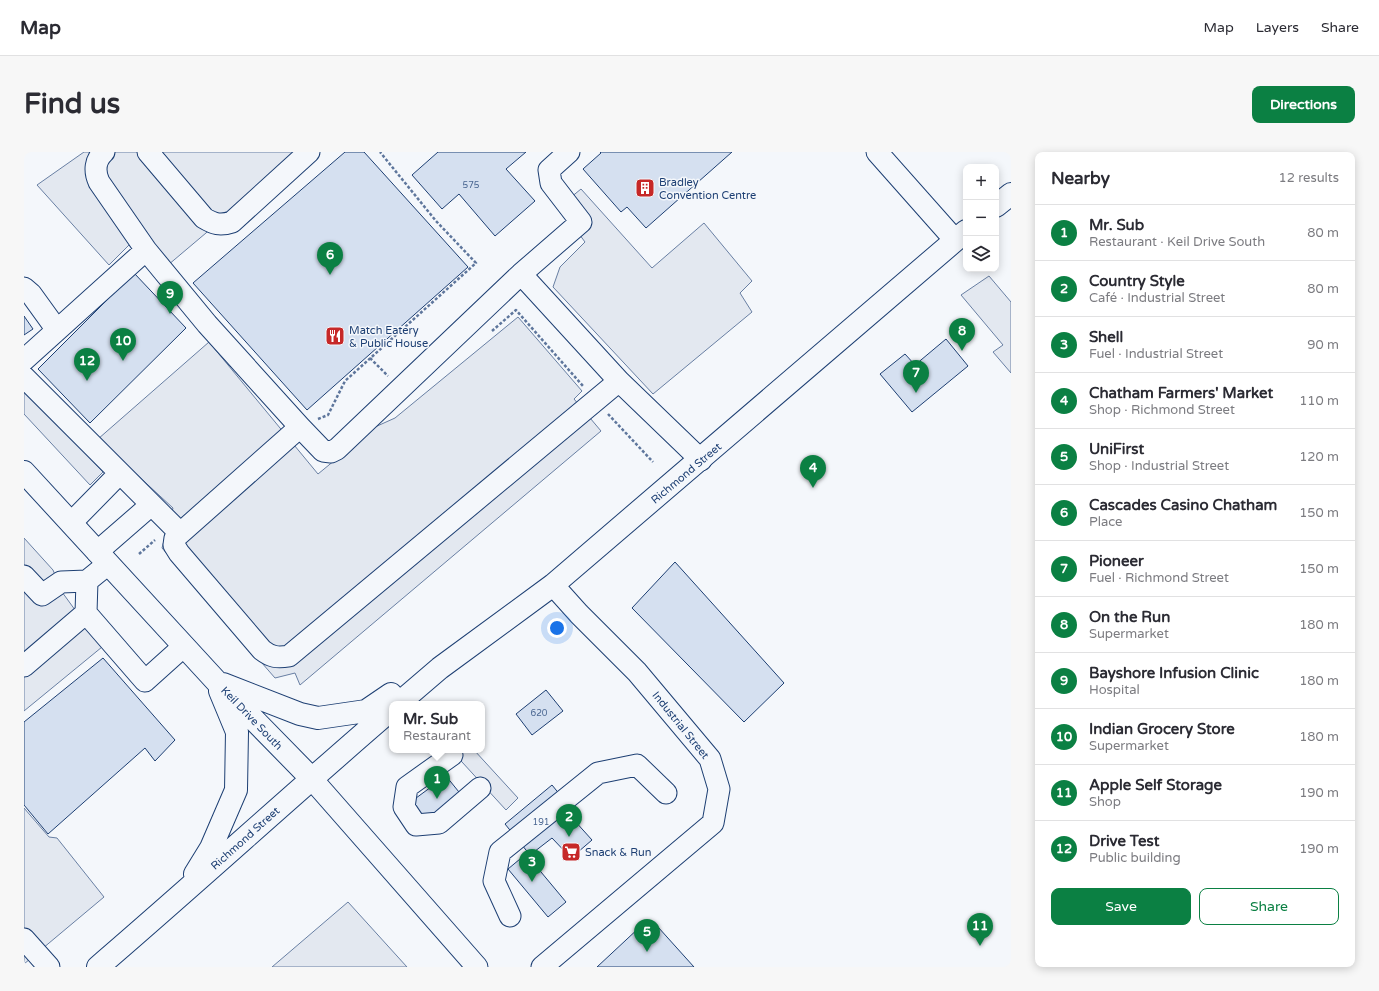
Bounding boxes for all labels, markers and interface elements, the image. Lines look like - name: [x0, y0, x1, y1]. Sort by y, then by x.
- text: Map: [20, 17, 61, 39]
- text: Map: [1204, 19, 1234, 36]
- text: Layers: [1256, 19, 1299, 36]
- text: Share: [1321, 19, 1359, 36]
- button: Directions: [1252, 86, 1355, 123]
- text: Find us: [24, 87, 120, 121]
- map controls: [963, 164, 999, 272]
- button: +: [963, 164, 999, 200]
- text: Nearby: [1051, 168, 1110, 189]
- text: 12 results: [1279, 170, 1339, 186]
- place label: Bradley Convention Centre: [659, 176, 756, 202]
- building icon: Bradley Convention Centre: [634, 177, 656, 199]
- house number: 575: [463, 180, 480, 191]
- button: −: [963, 200, 999, 236]
- text: Mr. Sub: [1089, 216, 1144, 234]
- text: 1: [1060, 225, 1068, 241]
- text: 80 m: [1307, 225, 1339, 241]
- text: Restaurant · Keil Drive South: [1089, 234, 1265, 250]
- button: layers: [963, 236, 999, 272]
- pin: 6: [317, 242, 343, 275]
- text: Country Style: [1089, 272, 1185, 290]
- pin: 9: [157, 281, 183, 314]
- text: 2: [1060, 281, 1068, 297]
- text: 80 m: [1307, 281, 1339, 297]
- text: Café · Industrial Street: [1089, 290, 1225, 306]
- pin: 8: [949, 318, 975, 351]
- place label: Match Eatery & Public House: [349, 324, 428, 350]
- restaurant icon: Match Eatery & Public House: [324, 325, 346, 347]
- pin: 10: [110, 328, 136, 361]
- text: Shell: [1089, 328, 1123, 346]
- text: 3: [1060, 337, 1068, 353]
- text: 90 m: [1307, 337, 1339, 353]
- text: Fuel · Industrial Street: [1089, 346, 1223, 362]
- pin: 12: [74, 348, 100, 381]
- pin: 7: [903, 360, 929, 393]
- text: Chatham Farmers' Market: [1089, 384, 1273, 402]
- text: 4: [1060, 393, 1068, 409]
- text: 110 m: [1299, 393, 1339, 409]
- text: Shop · Richmond Street: [1089, 402, 1235, 418]
- street label: Richmond Street: [648, 440, 724, 507]
- text: UniFirst: [1089, 440, 1144, 458]
- text: 5: [1060, 449, 1068, 465]
- text: 120 m: [1299, 449, 1339, 465]
- pin: 4: [800, 455, 826, 488]
- text: Shop · Industrial Street: [1089, 458, 1229, 474]
- text: Cascades Casino Chatham: [1089, 496, 1277, 514]
- text: 6: [1060, 505, 1068, 521]
- text: 150 m: [1299, 505, 1339, 521]
- text: Place: [1089, 514, 1122, 530]
- text: Pioneer: [1089, 552, 1144, 570]
- text: 7: [1060, 561, 1068, 577]
- text: 150 m: [1299, 561, 1339, 577]
- text: Fuel · Richmond Street: [1089, 570, 1229, 586]
- text: On the Run: [1089, 608, 1170, 626]
- text: 8: [1060, 617, 1068, 633]
- text: 180 m: [1299, 617, 1339, 633]
- your location: [547, 618, 567, 638]
- text: Supermarket: [1089, 626, 1169, 642]
- text: Bayshore Infusion Clinic: [1089, 664, 1259, 682]
- text: 9: [1060, 673, 1068, 689]
- text: 180 m: [1299, 673, 1339, 689]
- text: Hospital: [1089, 682, 1140, 698]
- street label: Keil Drive South: [218, 684, 285, 753]
- street label: Industrial Street: [649, 689, 712, 762]
- popup: [389, 701, 485, 753]
- house number: 620: [531, 708, 548, 719]
- text: Mr. Sub: [403, 710, 458, 728]
- text: Indian Grocery Store: [1089, 720, 1235, 738]
- text: Restaurant: [403, 728, 471, 744]
- text: 10: [1056, 729, 1072, 745]
- text: 180 m: [1299, 729, 1339, 745]
- text: Supermarket: [1089, 738, 1169, 754]
- pin: 1: [424, 766, 450, 799]
- text: Apple Self Storage: [1089, 776, 1222, 794]
- text: 11: [1056, 785, 1072, 801]
- text: 190 m: [1299, 785, 1339, 801]
- text: Shop: [1089, 794, 1121, 810]
- street label: Richmond Street: [208, 804, 282, 873]
- pin: 2: [556, 804, 582, 837]
- house number: 191: [533, 817, 549, 828]
- text: Drive Test: [1089, 832, 1159, 850]
- supermarket icon: Snack & Run: [560, 841, 582, 863]
- text: 12: [1056, 841, 1072, 857]
- text: 190 m: [1299, 841, 1339, 857]
- place label: Snack & Run: [585, 846, 651, 859]
- pin: 3: [519, 849, 545, 882]
- text: Public building: [1089, 850, 1181, 866]
- button: Save: [1051, 888, 1191, 925]
- button: Share: [1199, 888, 1339, 925]
- pin: 11: [967, 913, 993, 946]
- pin: 5: [634, 919, 660, 952]

